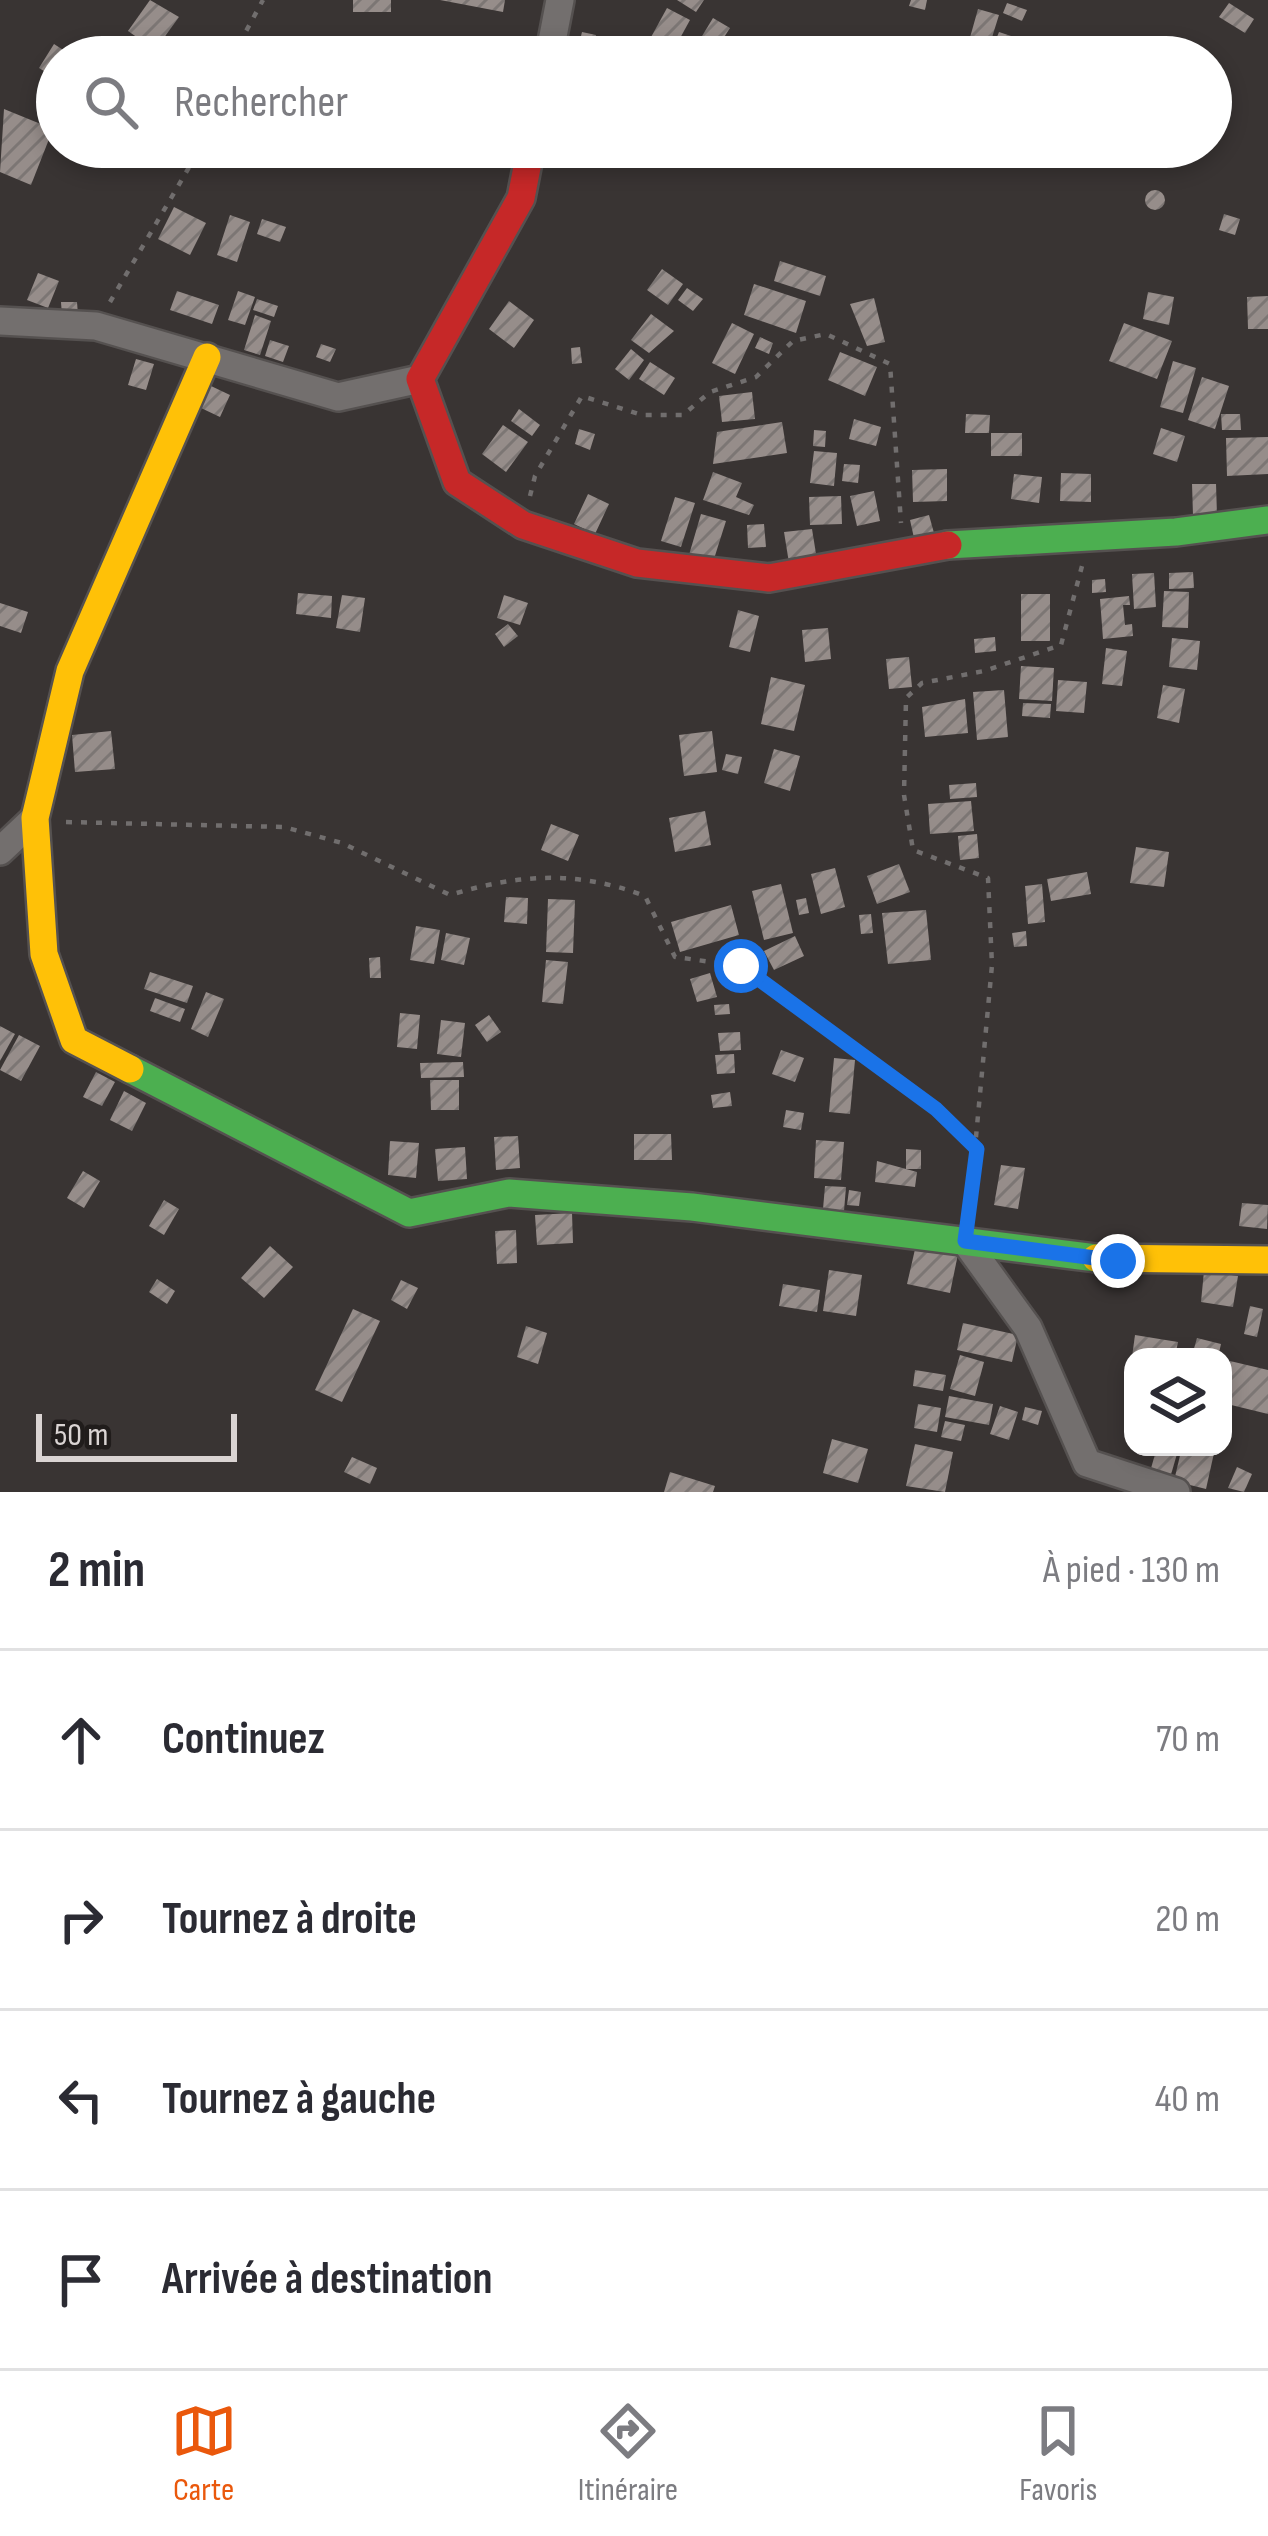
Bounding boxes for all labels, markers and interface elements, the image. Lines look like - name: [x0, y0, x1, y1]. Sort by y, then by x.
- search box: [36, 36, 1232, 168]
- icon: search: [78, 69, 144, 135]
- text: Rechercher: [174, 75, 348, 130]
- route start: [714, 939, 768, 993]
- route end: [1091, 1234, 1145, 1288]
- map controls: [1124, 1348, 1232, 1456]
- button: layers: [1124, 1348, 1232, 1456]
- scale bar: [36, 1408, 237, 1461]
- text: 50 m: [54, 1415, 108, 1455]
- text: 2 min: [48, 1540, 145, 1601]
- text: À pied · 130 m: [1043, 1547, 1220, 1594]
- icon: ahead: [48, 1707, 114, 1773]
- text: Continuez: [162, 1712, 325, 1767]
- text: 70 m: [1156, 1716, 1220, 1763]
- icon: right: [48, 1887, 114, 1953]
- text: Tournez à droite: [162, 1892, 417, 1947]
- text: 20 m: [1155, 1896, 1220, 1943]
- icon: left: [48, 2067, 114, 2133]
- text: Tournez à gauche: [162, 2072, 436, 2127]
- text: 40 m: [1155, 2076, 1220, 2123]
- icon: arrive: [48, 2247, 114, 2313]
- text: Arrivée à destination: [162, 2252, 492, 2307]
- tab: Carte: [171, 2398, 237, 2510]
- tab: Itinéraire: [578, 2398, 678, 2510]
- tab: Favoris: [1019, 2398, 1097, 2510]

